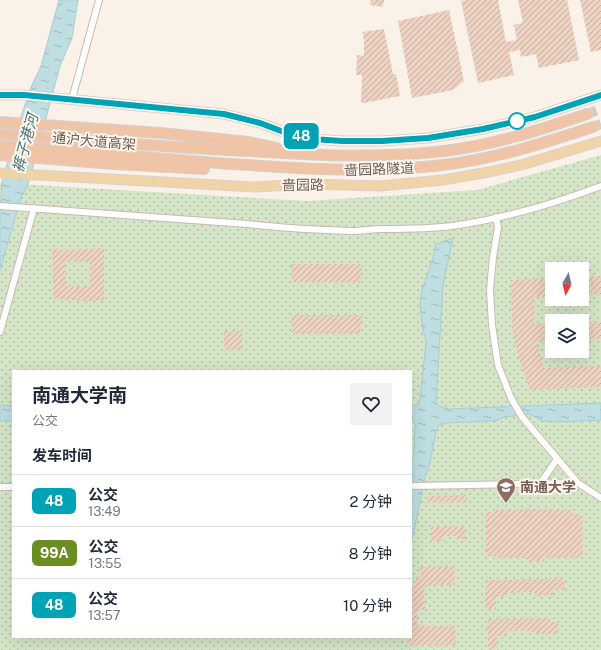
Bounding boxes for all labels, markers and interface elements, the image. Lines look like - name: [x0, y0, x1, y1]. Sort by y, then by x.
- water label: 裤子港河: [9, 109, 42, 174]
- unlabelled marker: [508, 112, 526, 130]
- line badge: 48: [283, 123, 319, 149]
- text: 48: [292, 128, 310, 144]
- street label: 通沪大道高架: [51, 129, 137, 153]
- street label: 啬园路隧道: [344, 160, 414, 178]
- street label: 啬园路: [282, 177, 324, 193]
- north arrow: [545, 262, 589, 306]
- map controls: [545, 262, 589, 358]
- button: layers: [545, 314, 589, 358]
- button: heart: [350, 383, 392, 425]
- text: 南通大学南: [32, 384, 127, 406]
- text: 公交: [32, 413, 58, 428]
- text: 发车时间: [32, 447, 92, 464]
- school or university icon: 南通大学: [495, 476, 517, 504]
- place label: 南通大学: [520, 479, 576, 495]
- text: 公交: [88, 486, 118, 503]
- text: 48: [45, 493, 63, 509]
- text: 2 分钟: [349, 493, 392, 510]
- text: 13:49: [88, 504, 121, 519]
- text: 公交: [89, 538, 119, 555]
- text: 99A: [40, 545, 69, 561]
- text: 8 分钟: [349, 545, 392, 562]
- text: 13:55: [89, 556, 122, 571]
- text: 公交: [88, 590, 118, 607]
- text: 48: [45, 597, 63, 613]
- text: 10 分钟: [343, 597, 392, 614]
- text: 13:57: [88, 608, 121, 623]

